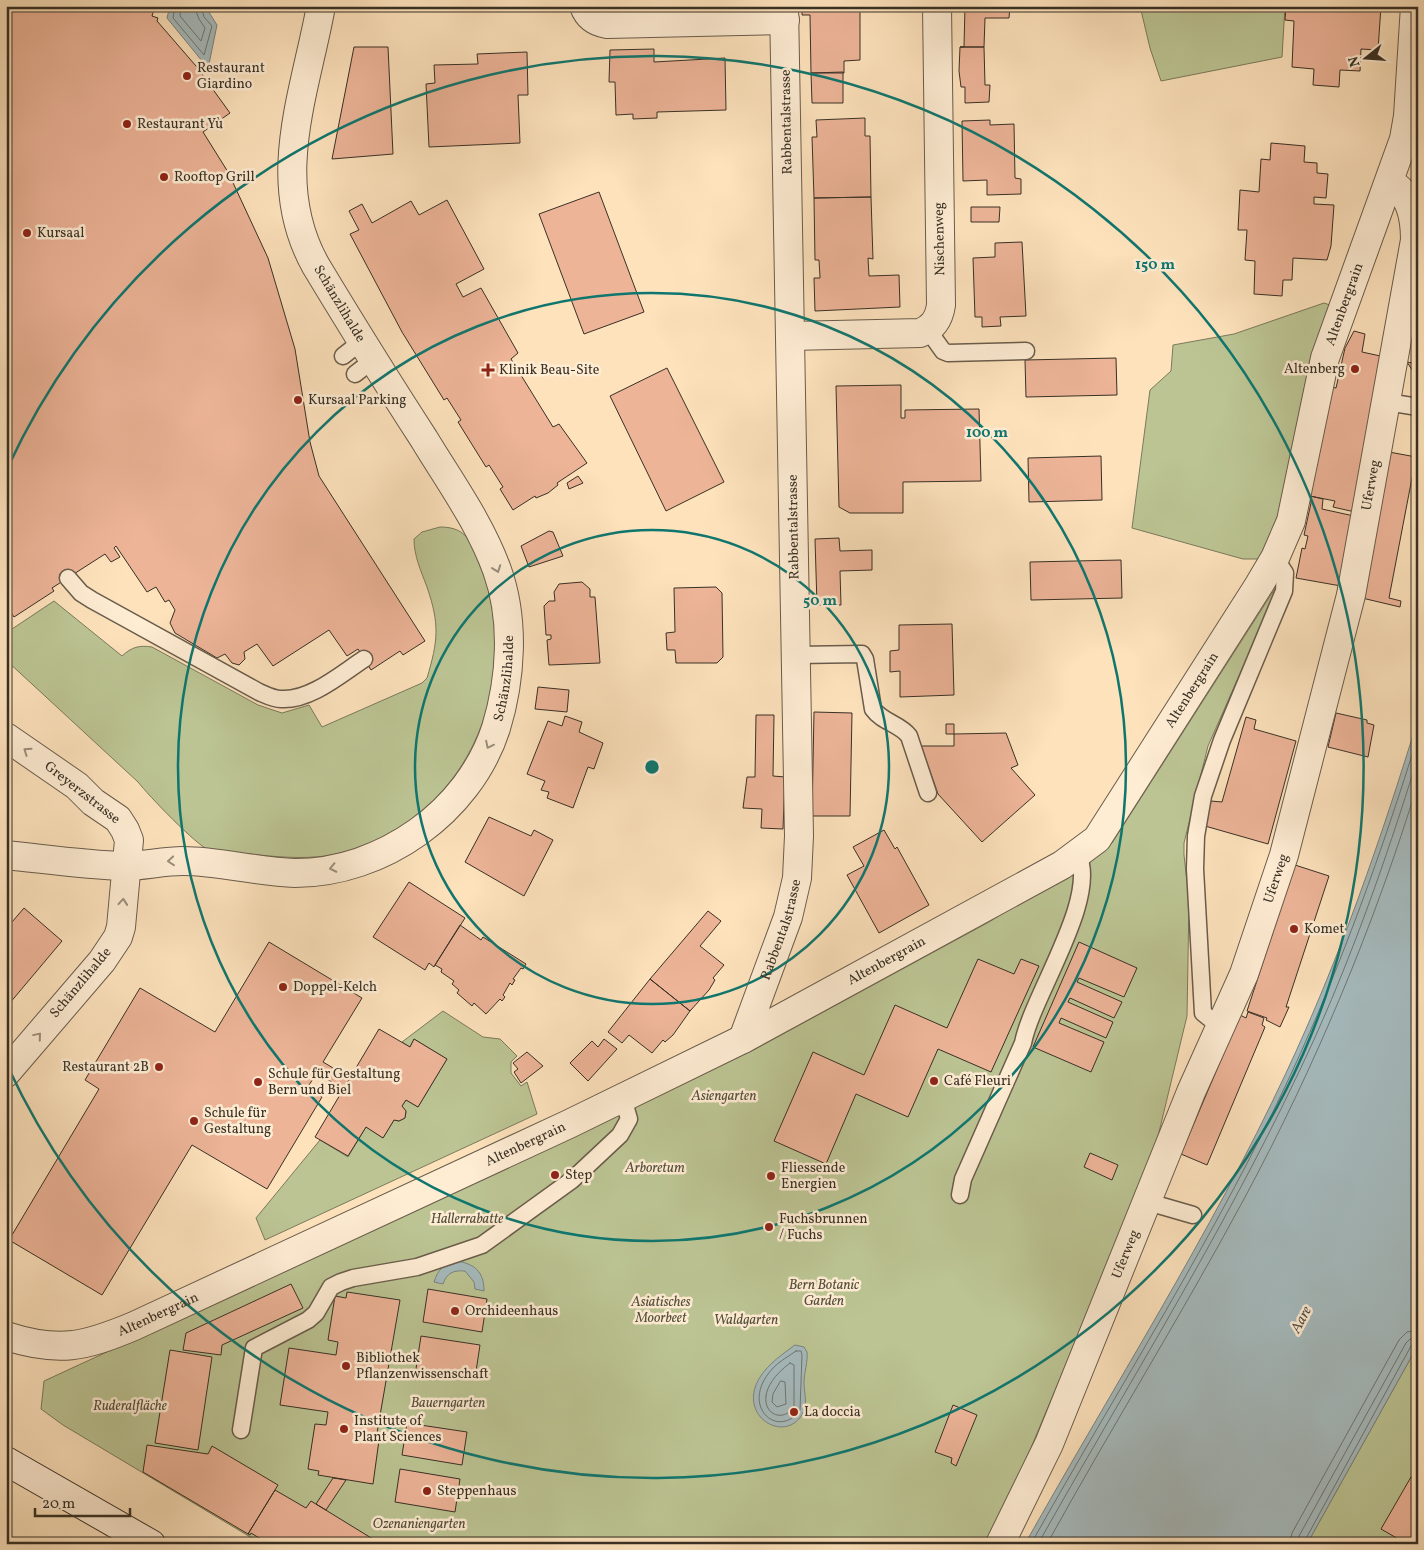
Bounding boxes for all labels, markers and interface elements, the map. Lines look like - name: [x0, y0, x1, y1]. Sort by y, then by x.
- north arrow: [1342, 32, 1392, 82]
- text: N: [1344, 54, 1366, 69]
- place label: Restaurant Giardino: [197, 59, 265, 94]
- street label: Rabbentalstrasse: [777, 69, 797, 175]
- marker: Restaurant Giardino: [181, 70, 193, 82]
- place label: Restaurant Yù: [137, 115, 223, 134]
- marker: Restaurant Yù: [121, 118, 133, 130]
- place label: Rooftop Grill: [174, 168, 255, 187]
- marker: Rooftop Grill: [158, 171, 170, 183]
- street label: Nischenweg: [930, 202, 950, 276]
- place label: Kursaal: [37, 224, 84, 243]
- marker: Kursaal: [21, 227, 33, 239]
- text: 150 m: [1135, 255, 1175, 276]
- street label: Altenbergrain: [1321, 260, 1368, 348]
- street label: Schänzlihalde: [309, 262, 370, 346]
- place label: Altenberg: [1284, 360, 1345, 379]
- place label: Klinik Beau-Site: [499, 361, 600, 380]
- marker: Klinik Beau-Site: [481, 363, 495, 377]
- marker: Altenberg: [1349, 363, 1361, 375]
- place label: Kursaal Parking: [308, 391, 407, 410]
- marker: Kursaal Parking: [292, 394, 304, 406]
- text: 100 m: [966, 423, 1009, 444]
- street label: Uferweg: [1357, 458, 1385, 512]
- street label: Rabbentalstrasse: [784, 474, 804, 580]
- one-way arrow: [491, 565, 501, 573]
- text: 50 m: [803, 591, 837, 612]
- street label: Schänzlihalde: [489, 635, 518, 724]
- street label: Altenbergrain: [1161, 649, 1223, 732]
- one-way arrow: [485, 740, 495, 749]
- one-way arrow: [23, 748, 33, 757]
- street label: Greyerzstrasse: [40, 757, 124, 829]
- centre of rings: [643, 758, 661, 776]
- street label: Uferweg: [1259, 851, 1293, 906]
- one-way arrow: [167, 856, 175, 867]
- one-way arrow: [328, 862, 337, 873]
- street label: Rabbentalstrasse: [756, 877, 806, 983]
- one-way arrow: [117, 898, 128, 906]
- place label: Komet: [1304, 920, 1344, 939]
- marker: Komet: [1288, 923, 1300, 935]
- street label: Altenbergrain: [844, 932, 929, 990]
- street label: Schänzlihalde: [46, 943, 116, 1022]
- place label: Doppel-Kelch: [293, 978, 377, 997]
- marker: Doppel-Kelch: [277, 981, 289, 993]
- one-way arrow: [32, 1032, 41, 1041]
- place label: Restaurant 2B: [62, 1058, 149, 1077]
- marker: Restaurant 2B: [153, 1061, 165, 1073]
- place label: Schule für Gestaltung Bern und Biel: [268, 1065, 400, 1100]
- place label: Café Fleuri: [944, 1072, 1011, 1091]
- marker: Café Fleuri: [928, 1075, 940, 1087]
- marker: Schule für Gestaltung Bern und Biel: [252, 1076, 264, 1088]
- park label: Asiengarten: [691, 1087, 756, 1106]
- place label: Schule für Gestaltung: [204, 1104, 271, 1139]
- marker: Schule für Gestaltung: [188, 1115, 200, 1127]
- street label: Altenbergrain: [482, 1117, 569, 1171]
- park label: Arboretum: [624, 1159, 685, 1178]
- place label: Fliessende Energien: [781, 1159, 846, 1194]
- place label: Step: [565, 1166, 592, 1185]
- marker: Step: [549, 1169, 561, 1181]
- marker: Fliessende Energien: [765, 1170, 777, 1182]
- park label: Hallerrabatte: [431, 1210, 503, 1229]
- place label: Fuchsbrunnen / Fuchs: [779, 1210, 868, 1245]
- marker: Fuchsbrunnen / Fuchs: [763, 1221, 775, 1233]
- street label: Uferweg: [1107, 1227, 1144, 1282]
- park label: Bern Botanic Garden: [789, 1276, 859, 1311]
- street label: Altenbergrain: [115, 1288, 202, 1341]
- park label: Asiatisches Moorbeet: [630, 1293, 691, 1328]
- place label: Orchideenhaus: [465, 1302, 558, 1321]
- water label: Aare: [1286, 1302, 1318, 1338]
- marker: Orchideenhaus: [449, 1305, 461, 1317]
- park label: Waldgarten: [714, 1311, 778, 1330]
- place label: Bibliothek Pflanzenwissenschaft: [356, 1349, 489, 1384]
- marker: Bibliothek Pflanzenwissenschaft: [340, 1360, 352, 1372]
- park label: Bauerngarten: [411, 1394, 485, 1413]
- park label: Ruderalfläche: [93, 1397, 167, 1416]
- place label: La doccia: [804, 1403, 861, 1422]
- marker: La doccia: [788, 1406, 800, 1418]
- place label: Institute of Plant Sciences: [354, 1412, 441, 1447]
- marker: Institute of Plant Sciences: [338, 1423, 350, 1435]
- place label: Steppenhaus: [437, 1482, 516, 1501]
- scale bar: [35, 1485, 130, 1517]
- marker: Steppenhaus: [421, 1485, 433, 1497]
- text: 20 m: [42, 1494, 75, 1515]
- park label: Ozenaniengarten: [373, 1515, 465, 1534]

